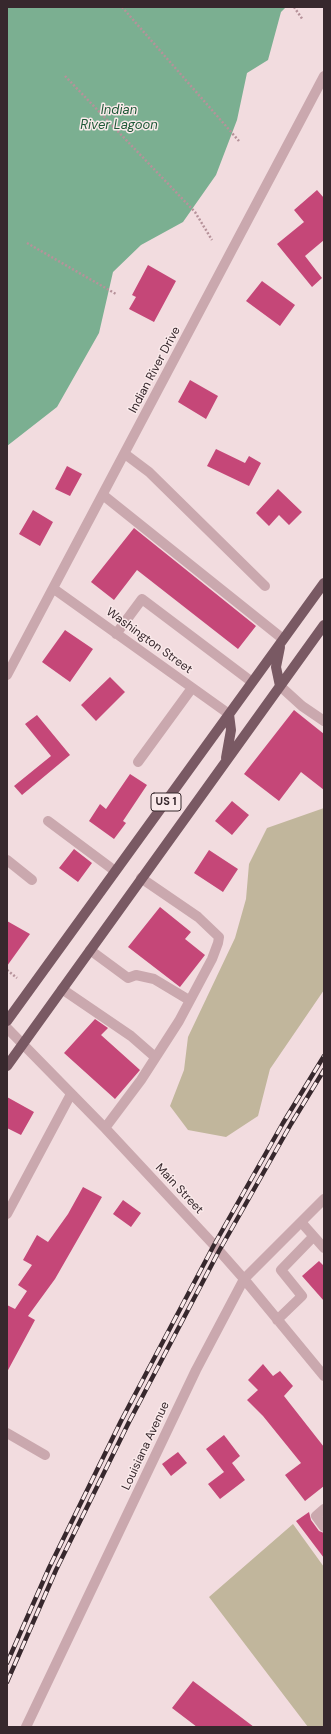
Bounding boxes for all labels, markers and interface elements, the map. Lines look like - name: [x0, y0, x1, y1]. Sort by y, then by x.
- water label: Indian River Lagoon: [80, 103, 158, 134]
- street label: Indian River Drive: [126, 324, 184, 416]
- street label: Washington Street: [103, 605, 195, 677]
- road number: US 1: [151, 793, 181, 811]
- street label: Main Street: [152, 1161, 206, 1217]
- street label: Louisiana Avenue: [119, 1400, 173, 1492]

